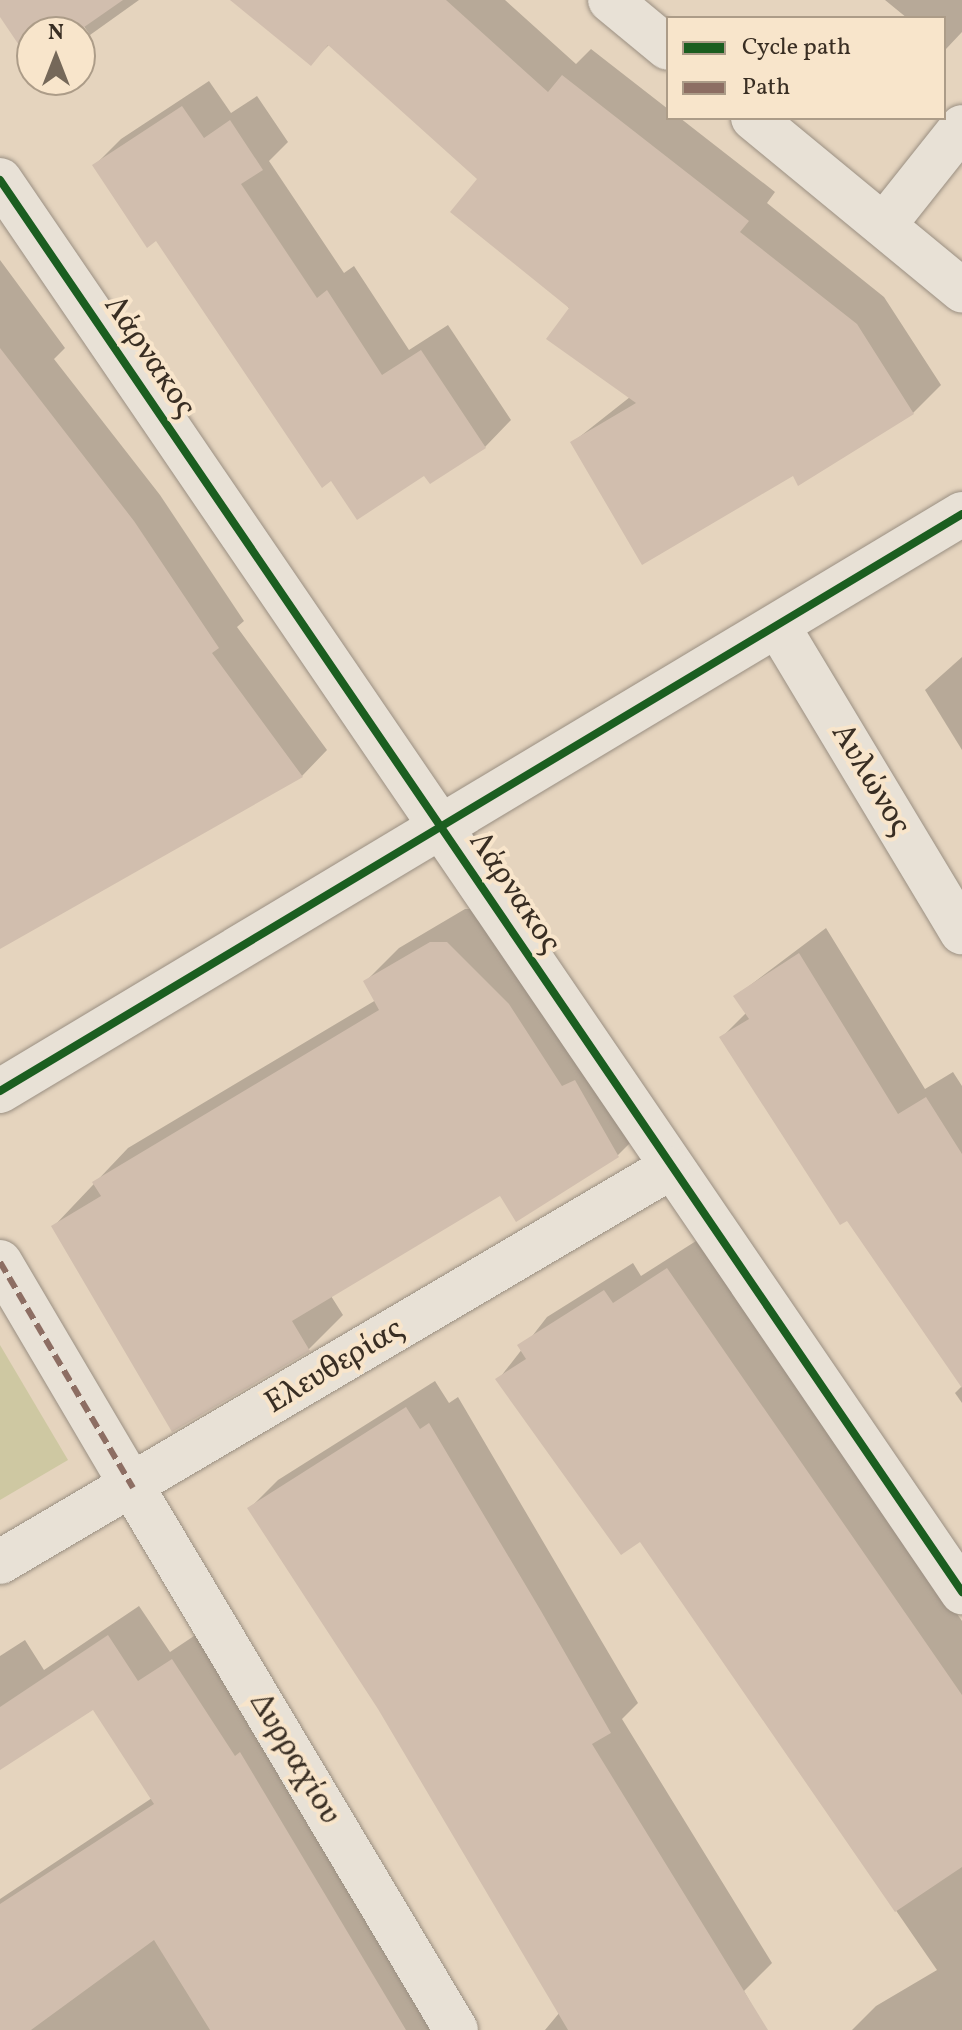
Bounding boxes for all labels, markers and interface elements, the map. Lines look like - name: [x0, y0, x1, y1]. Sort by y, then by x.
- north arrow: [16, 16, 96, 96]
- legend: [666, 16, 946, 120]
- text: N: [48, 18, 64, 49]
- text: Cycle path: [742, 31, 851, 65]
- text: Path: [742, 71, 790, 105]
- street label: Λάρνακος: [94, 289, 204, 425]
- street label: Αυλώνος: [822, 717, 918, 843]
- street label: Λάρνακος: [459, 825, 569, 961]
- street label: Ελευθερίας: [259, 1311, 411, 1423]
- street label: Δυρραχίου: [240, 1686, 348, 1832]

